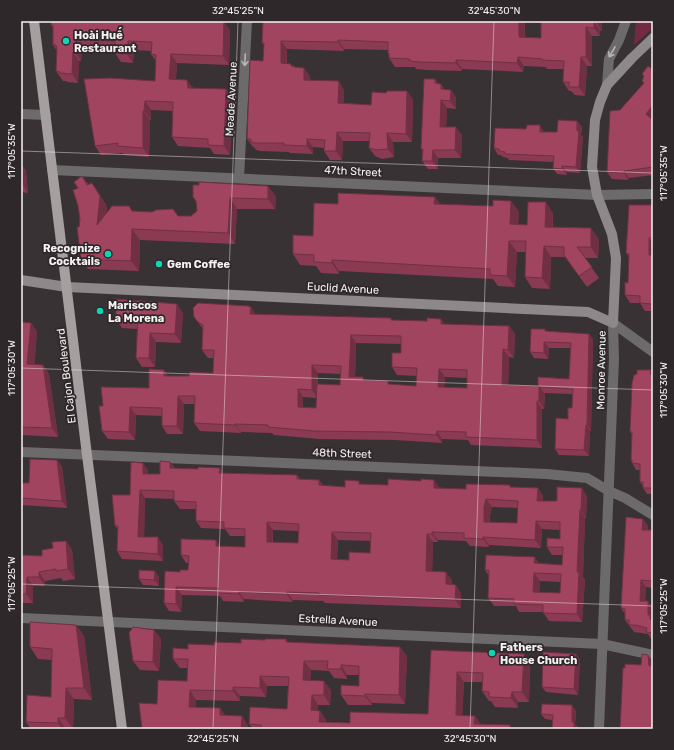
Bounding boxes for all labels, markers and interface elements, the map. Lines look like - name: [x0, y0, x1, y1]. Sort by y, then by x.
- text: 32°45'25"N: [212, 5, 264, 17]
- text: 32°45'30"N: [468, 5, 520, 17]
- place label: Hoài Huế Restaurant: [74, 27, 136, 55]
- marker: Hoài Huế Restaurant: [61, 36, 71, 46]
- one-way arrow: [608, 46, 616, 58]
- one-way arrow: [242, 53, 249, 66]
- street label: Meade Avenue: [223, 61, 240, 137]
- text: 117°05'35"W: [6, 123, 18, 179]
- text: 117°05'35"W: [658, 145, 670, 201]
- street label: 47th Street: [324, 163, 383, 180]
- place label: Recognize Cocktails: [43, 242, 100, 268]
- marker: Recognize Cocktails: [103, 249, 113, 259]
- place label: Gem Coffee: [167, 258, 231, 271]
- marker: Gem Coffee: [154, 259, 164, 269]
- street label: Euclid Avenue: [307, 280, 379, 297]
- place label: Mariscos La Morena: [108, 299, 164, 325]
- marker: Mariscos La Morena: [95, 306, 105, 316]
- street label: El Cajon Boulevard: [54, 328, 79, 424]
- street label: Monroe Avenue: [594, 330, 609, 410]
- text: 117°05'30"W: [6, 340, 18, 396]
- text: 117°05'30"W: [658, 362, 670, 418]
- street label: 48th Street: [312, 446, 373, 461]
- text: 117°05'25"W: [6, 556, 18, 612]
- text: 117°05'25"W: [658, 578, 670, 634]
- street label: Estrella Avenue: [298, 612, 378, 629]
- place label: Fathers House Church: [500, 641, 577, 667]
- marker: Fathers House Church: [487, 648, 497, 658]
- text: 32°45'25"N: [187, 733, 239, 745]
- text: 32°45'30"N: [444, 733, 496, 745]

